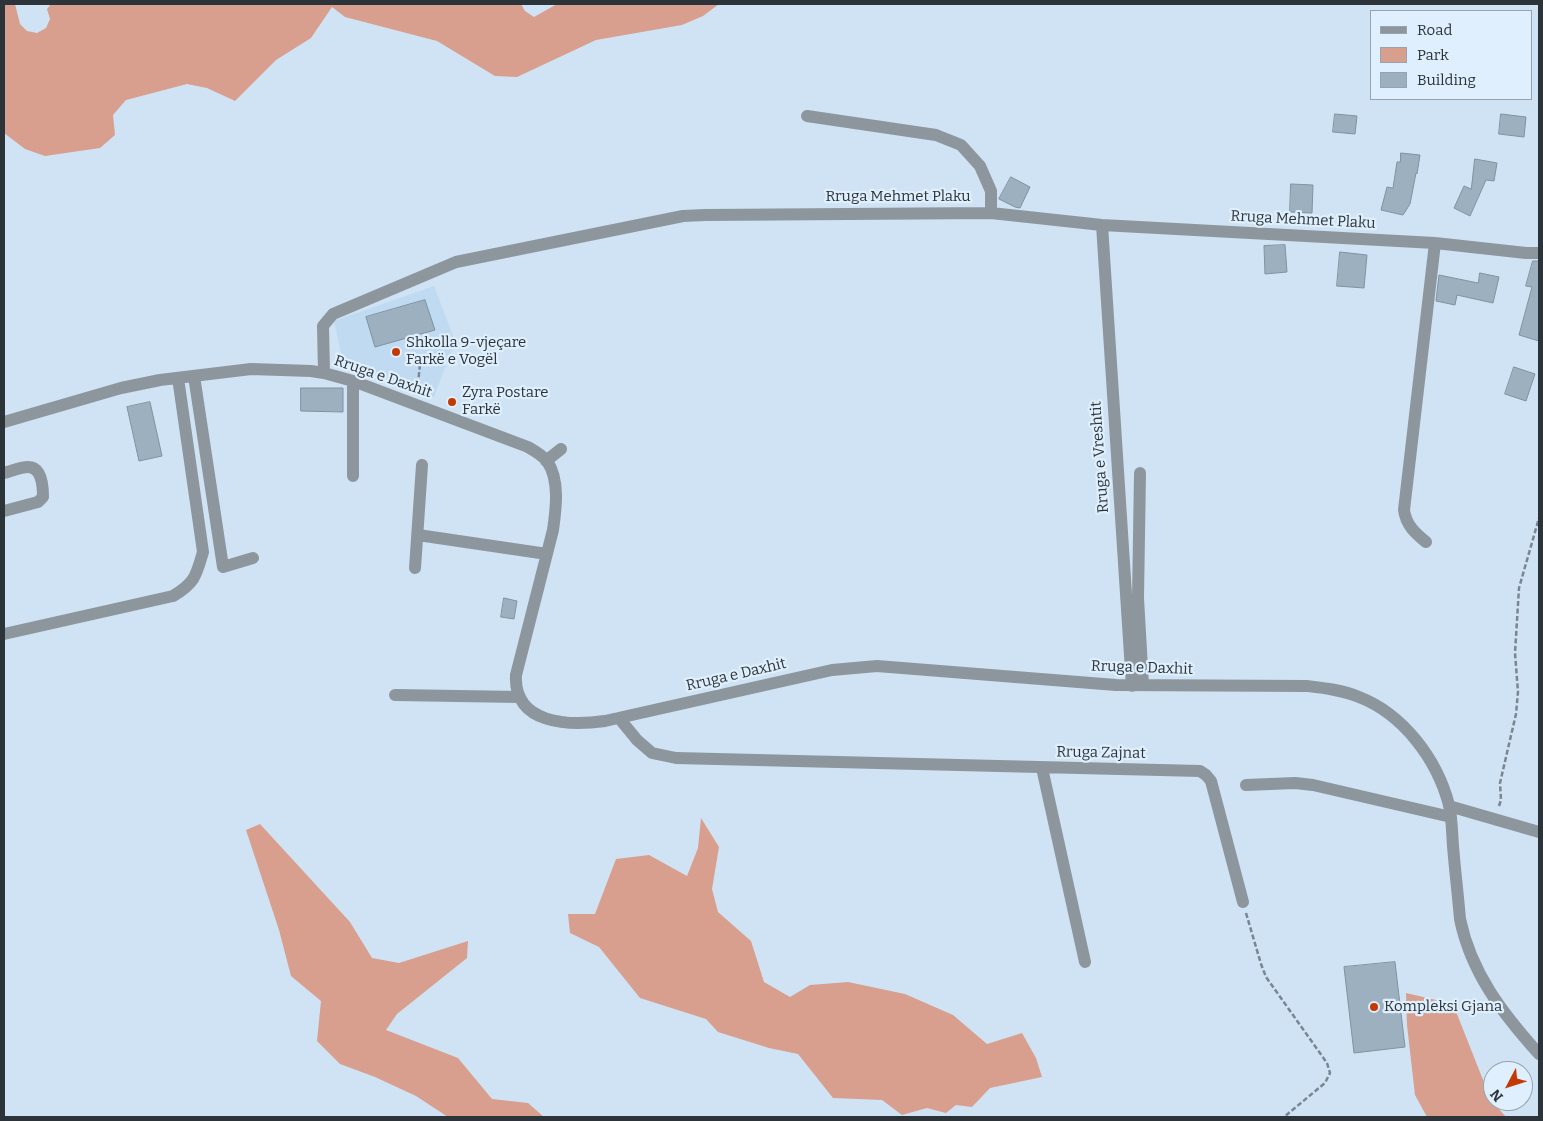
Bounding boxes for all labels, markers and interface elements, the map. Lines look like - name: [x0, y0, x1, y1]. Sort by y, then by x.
- legend: [1370, 10, 1533, 100]
- text: Road: [1417, 21, 1452, 39]
- text: Park: [1417, 46, 1449, 64]
- text: Building: [1417, 71, 1476, 89]
- street label: Rruga Mehmet Plaku: [825, 188, 971, 206]
- street label: Rruga Mehmet Plaku: [1230, 207, 1376, 233]
- place label: Shkolla 9-vjeçare Farkë e Vogël: [406, 334, 526, 369]
- marker: Shkolla 9-vjeçare Farkë e Vogël: [390, 346, 402, 358]
- street label: Rruga e Daxhit: [332, 352, 434, 402]
- place label: Zyra Postare Farkë: [462, 384, 548, 419]
- marker: Zyra Postare Farkë: [446, 396, 458, 408]
- street label: Rruga e Vreshtit: [1087, 400, 1113, 514]
- street label: Rruga e Daxhit: [684, 655, 788, 695]
- street label: Rruga e Daxhit: [1091, 657, 1193, 679]
- street label: Rruga Zajnat: [1056, 743, 1146, 763]
- place label: Kompleksi Gjana: [1384, 998, 1502, 1016]
- marker: Kompleksi Gjana: [1368, 1001, 1380, 1013]
- north arrow: [1483, 1061, 1533, 1111]
- text: N: [1487, 1086, 1507, 1105]

